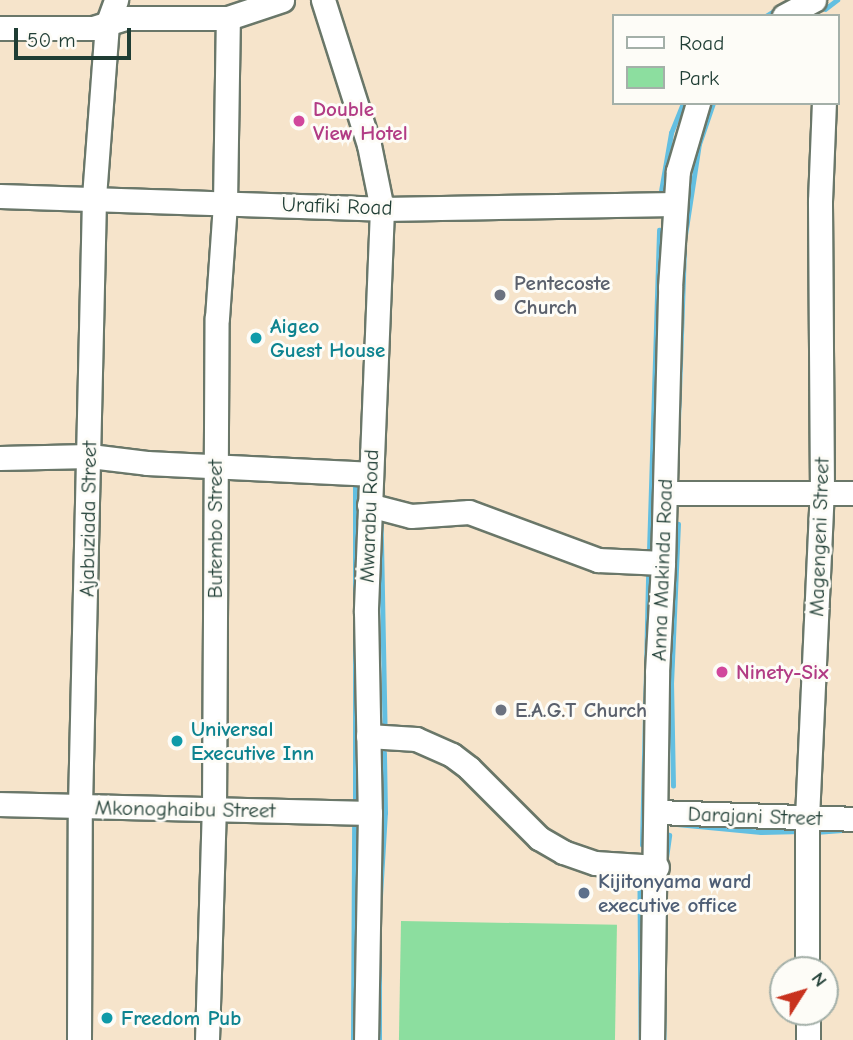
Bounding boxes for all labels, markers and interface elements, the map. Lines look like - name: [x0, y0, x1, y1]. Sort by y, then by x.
- scale bar: [18, 14, 135, 58]
- legend: [612, 14, 839, 105]
- text: 50 m: [27, 28, 76, 52]
- text: Road: [679, 31, 724, 55]
- text: Park: [679, 66, 719, 90]
- place label: Double View Hotel: [313, 96, 408, 146]
- marker: Double View Hotel: [291, 113, 307, 129]
- street label: Urafiki Road: [281, 191, 393, 221]
- place label: Pentecoste Church: [514, 270, 610, 320]
- marker: Pentecoste Church: [492, 287, 508, 303]
- place label: Aigeo Guest House: [270, 313, 385, 363]
- marker: Aigeo Guest House: [248, 330, 264, 346]
- street label: Ajabuziada Street: [74, 441, 102, 597]
- street label: Mwarabu Road: [354, 449, 384, 583]
- street label: Magengeni Street: [804, 457, 834, 617]
- street label: Butembo Street: [202, 460, 228, 598]
- street label: Anna Makinda Road: [646, 478, 678, 662]
- place label: Ninety-Six: [736, 659, 828, 685]
- marker: Ninety-Six: [714, 664, 730, 680]
- place label: E.A.G.T Church: [515, 697, 647, 723]
- marker: E.A.G.T Church: [493, 702, 509, 718]
- place label: Universal Executive Inn: [191, 716, 314, 766]
- marker: Universal Executive Inn: [169, 733, 185, 749]
- street label: Mkonoghaibu Street: [94, 795, 276, 823]
- street label: Darajani Street: [687, 801, 823, 831]
- place label: Kijitonyama ward executive office: [598, 868, 751, 918]
- marker: Kijitonyama ward executive office: [576, 885, 592, 901]
- north arrow: [769, 956, 839, 1026]
- text: N: [807, 968, 832, 991]
- place label: Freedom Pub: [121, 1005, 241, 1031]
- marker: Freedom Pub: [99, 1010, 115, 1026]

